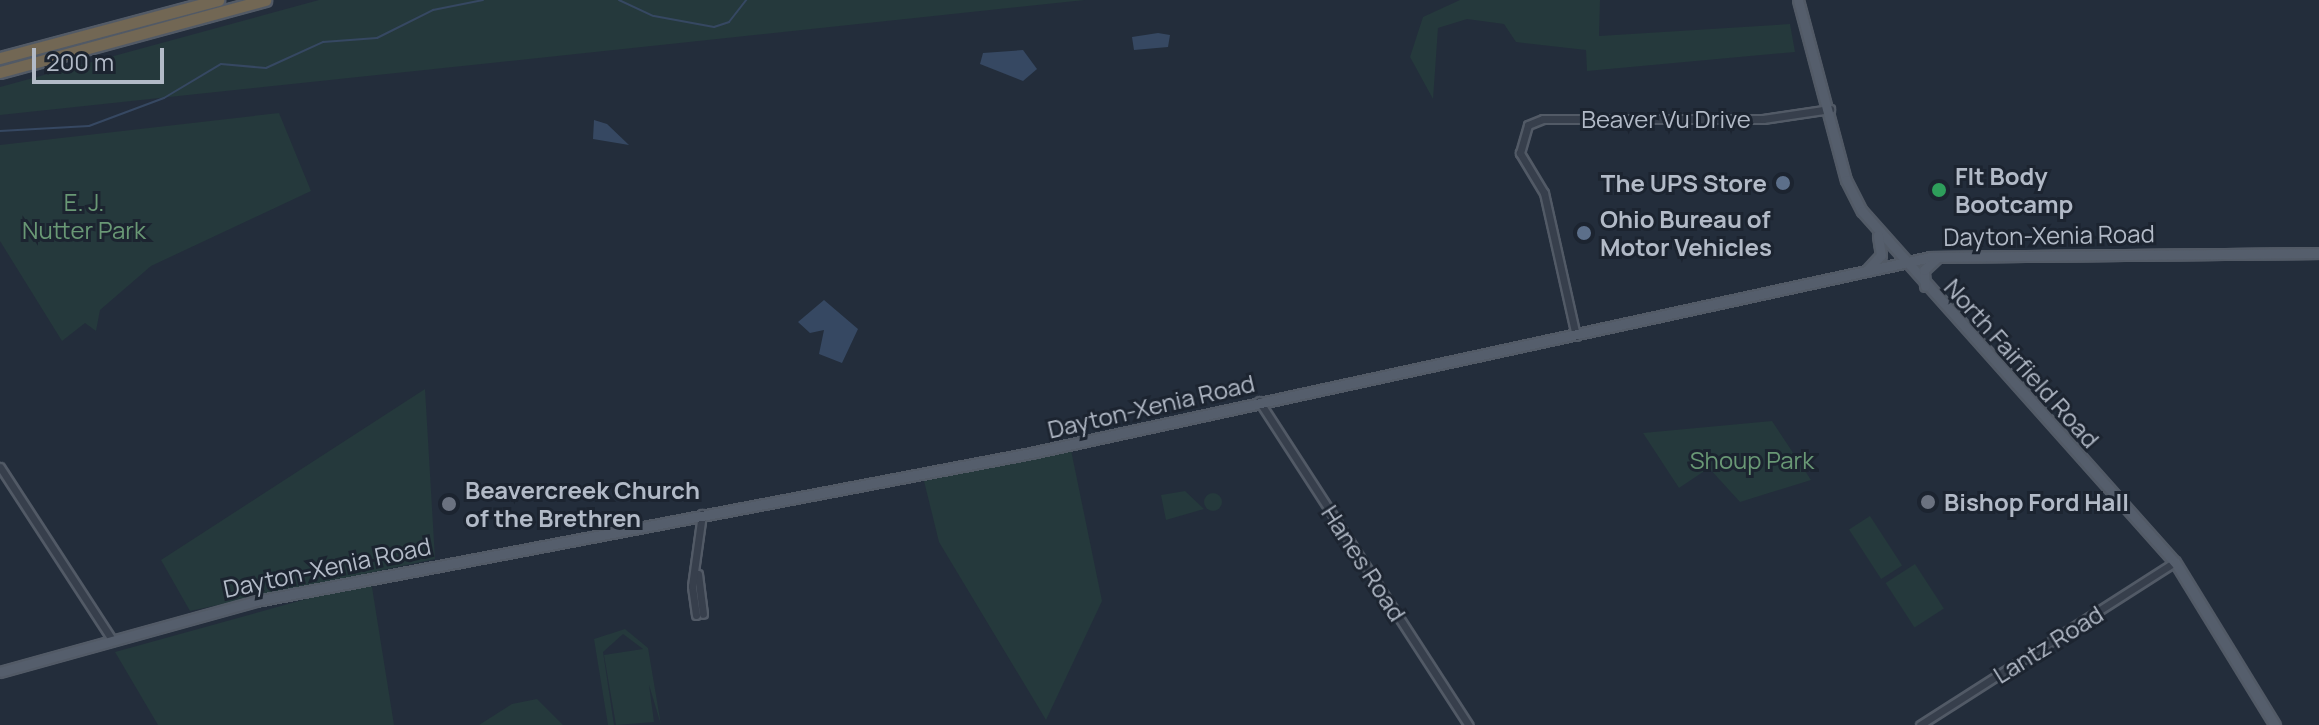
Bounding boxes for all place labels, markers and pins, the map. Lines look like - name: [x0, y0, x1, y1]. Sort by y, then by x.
- place label: FIt Body Bootcamp: [1955, 162, 2073, 218]
- place label: The UPS Store: [1601, 169, 1767, 197]
- marker: The UPS Store: [1774, 174, 1792, 192]
- marker: FIt Body Bootcamp: [1930, 181, 1948, 199]
- place label: Ohio Bureau of Motor Vehicles: [1600, 205, 1772, 261]
- marker: Ohio Bureau of Motor Vehicles: [1575, 224, 1593, 242]
- place label: Beavercreek Church of the Brethren: [465, 476, 700, 532]
- place label: Bishop Ford Hall: [1944, 488, 2129, 516]
- marker: Bishop Ford Hall: [1919, 493, 1937, 511]
- marker: Beavercreek Church of the Brethren: [440, 495, 458, 513]

